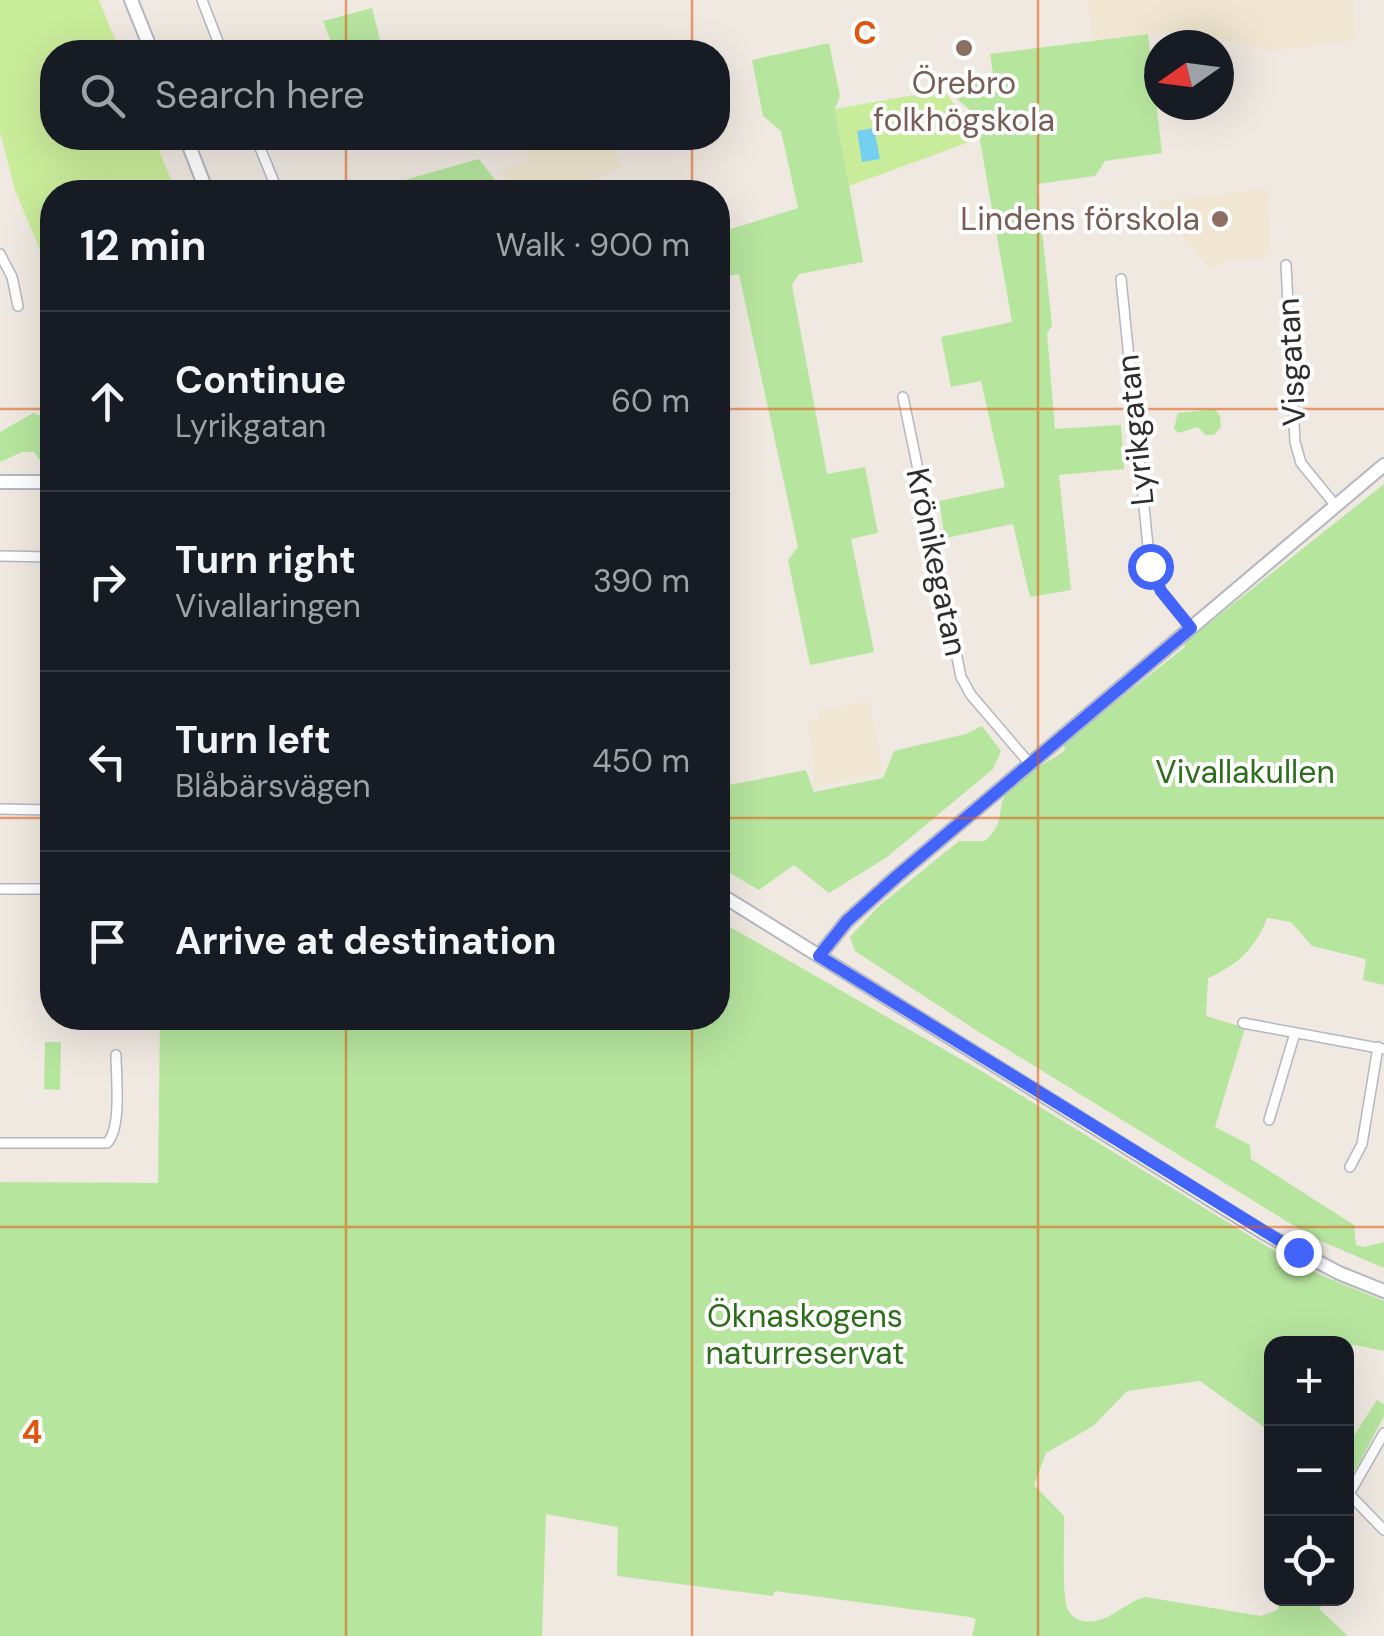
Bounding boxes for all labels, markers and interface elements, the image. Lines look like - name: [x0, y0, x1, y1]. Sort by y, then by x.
- text: C: [853, 12, 877, 54]
- north arrow: [1144, 30, 1234, 120]
- marker: Örebro folkhögskola: [953, 37, 975, 59]
- search box: [40, 40, 730, 150]
- place label: Örebro folkhögskola: [873, 62, 1055, 141]
- icon: search: [75, 68, 130, 123]
- text: Search here: [155, 70, 365, 120]
- place label: Lindens förskola: [960, 198, 1200, 240]
- marker: Lindens förskola: [1209, 208, 1231, 230]
- text: 12 min: [80, 218, 206, 273]
- text: Walk · 900 m: [496, 224, 690, 266]
- street label: Visgatan: [1267, 297, 1315, 427]
- street label: Lyrikgatan: [1106, 352, 1164, 508]
- text: Continue: [175, 355, 346, 405]
- icon: ahead: [80, 374, 135, 429]
- text: 60 m: [611, 380, 690, 422]
- text: Lyrikgatan: [175, 405, 327, 447]
- street label: Krönikegatan: [897, 464, 977, 660]
- text: Turn right: [175, 535, 356, 585]
- route start: [1128, 544, 1174, 590]
- icon: right: [80, 554, 135, 609]
- text: 390 m: [593, 560, 690, 602]
- text: Vivallaringen: [175, 585, 361, 627]
- text: Turn left: [175, 715, 331, 765]
- icon: left: [80, 734, 135, 789]
- text: 450 m: [592, 740, 690, 782]
- park label: Vivallakullen: [1155, 751, 1335, 793]
- text: Blåbärsvägen: [175, 765, 371, 807]
- icon: arrive: [80, 914, 135, 969]
- text: Arrive at destination: [175, 916, 557, 966]
- route end: [1276, 1230, 1322, 1276]
- park label: Öknaskogens naturreservat: [705, 1295, 905, 1374]
- map controls: [1264, 1336, 1354, 1606]
- button: +: [1264, 1336, 1354, 1426]
- text: 4: [22, 1411, 42, 1453]
- button: −: [1264, 1426, 1354, 1516]
- button: locate: [1264, 1516, 1354, 1606]

